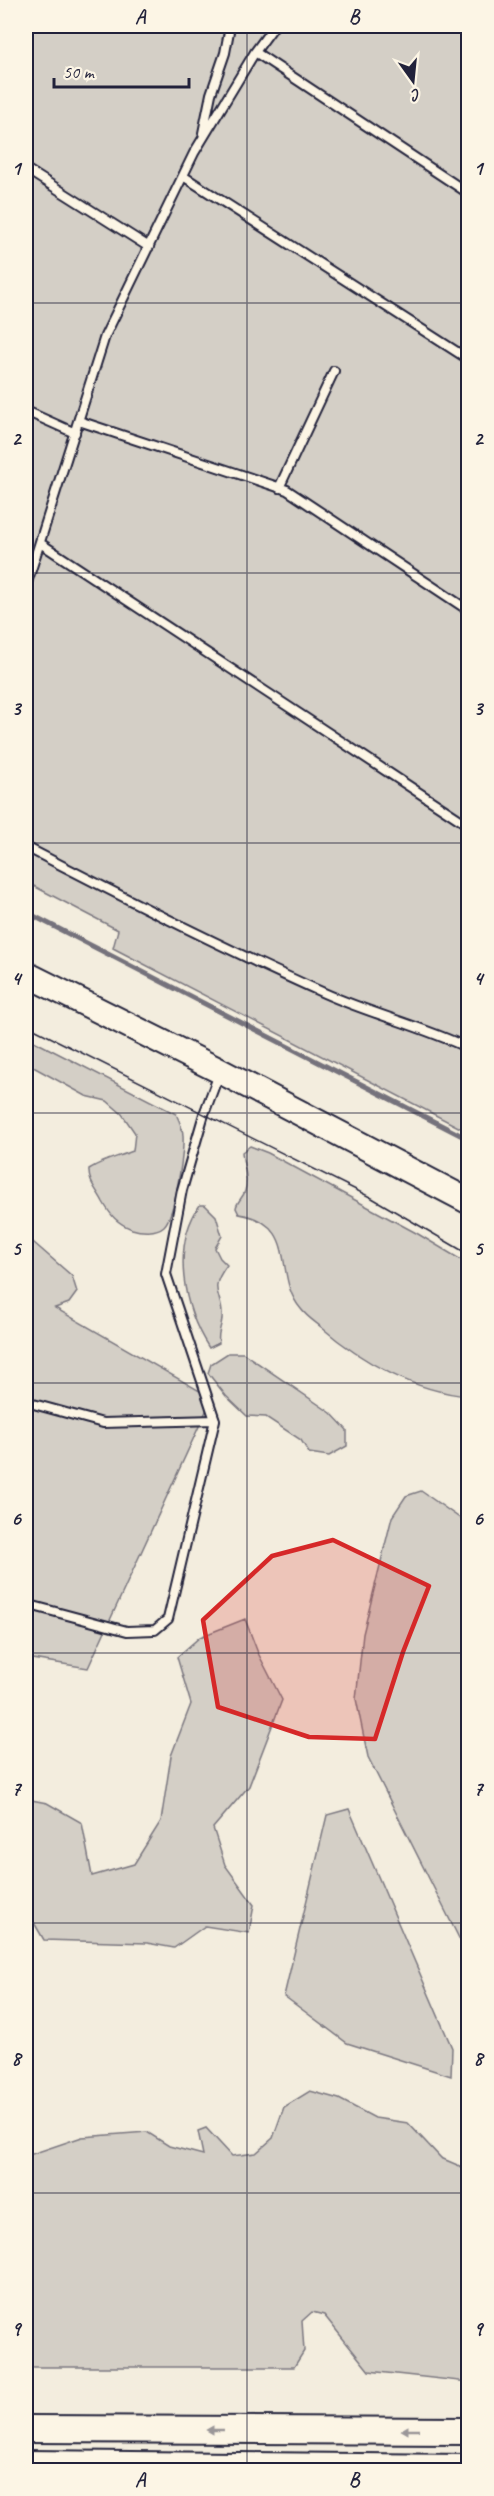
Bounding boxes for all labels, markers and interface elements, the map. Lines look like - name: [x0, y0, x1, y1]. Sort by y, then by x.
- text: A: [135, 4, 147, 29]
- text: B: [349, 4, 361, 29]
- scale bar: [54, 51, 189, 89]
- north arrow: [383, 51, 443, 111]
- text: 50 m: [63, 61, 96, 83]
- text: С: [408, 84, 423, 106]
- text: 1: [12, 156, 23, 181]
- text: 1: [474, 156, 485, 181]
- text: 2: [12, 426, 23, 451]
- text: 2: [474, 426, 485, 451]
- text: 3: [12, 696, 23, 721]
- text: 3: [474, 696, 485, 721]
- text: 4: [12, 966, 24, 991]
- text: 4: [474, 966, 486, 991]
- text: 5: [12, 1236, 23, 1261]
- text: 5: [474, 1236, 485, 1261]
- text: 6: [11, 1506, 22, 1531]
- text: 6: [473, 1506, 484, 1531]
- text: 7: [12, 1776, 23, 1801]
- text: 7: [474, 1776, 485, 1801]
- text: 8: [12, 2046, 24, 2071]
- text: 8: [474, 2046, 486, 2071]
- text: 9: [12, 2316, 23, 2341]
- text: 9: [474, 2316, 485, 2341]
- one-way arrow: [206, 2425, 225, 2434]
- one-way arrow: [401, 2425, 420, 2435]
- text: A: [135, 2467, 147, 2492]
- text: B: [349, 2467, 361, 2492]

